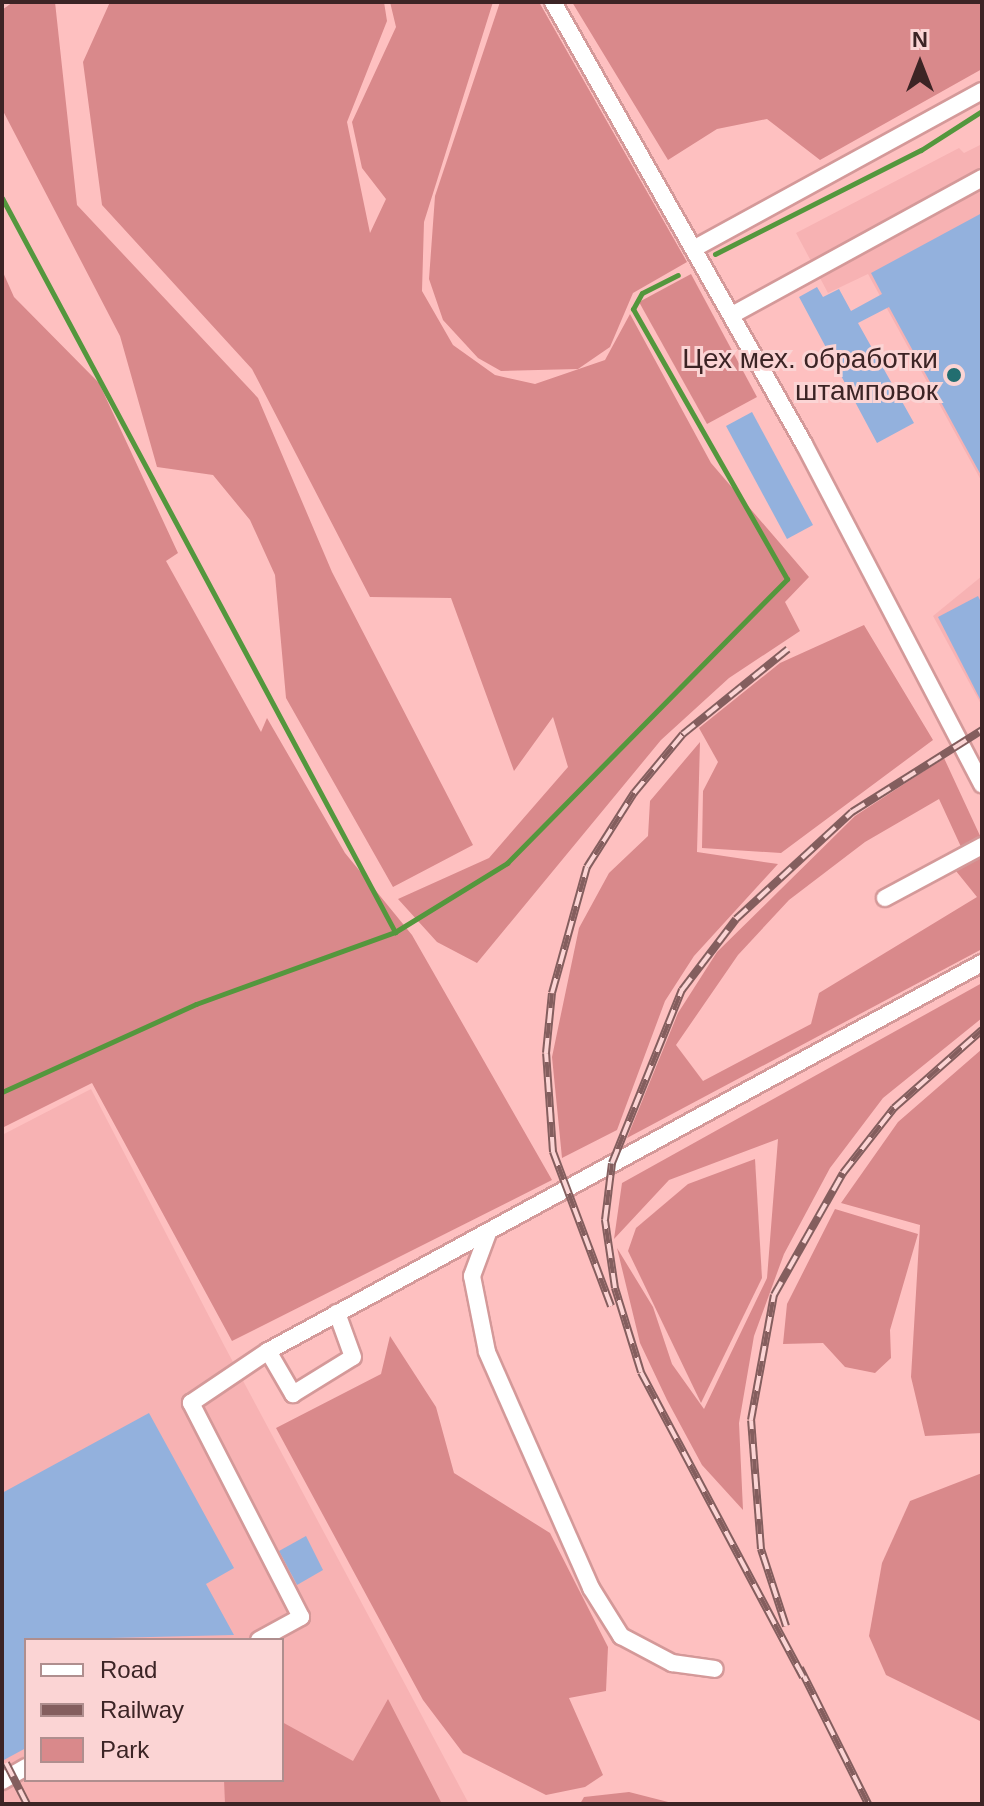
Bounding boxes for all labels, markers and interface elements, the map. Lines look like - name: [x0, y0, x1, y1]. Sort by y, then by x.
- north arrow: [880, 24, 960, 104]
- text: N: [912, 27, 928, 52]
- place label: Цех мех. обработки штамповок: [682, 342, 938, 408]
- marker: Цех мех. обработки штамповок: [945, 366, 963, 384]
- legend: [24, 1638, 284, 1782]
- text: Road: [100, 1656, 157, 1683]
- text: Railway: [100, 1696, 184, 1723]
- text: Park: [100, 1736, 149, 1763]

